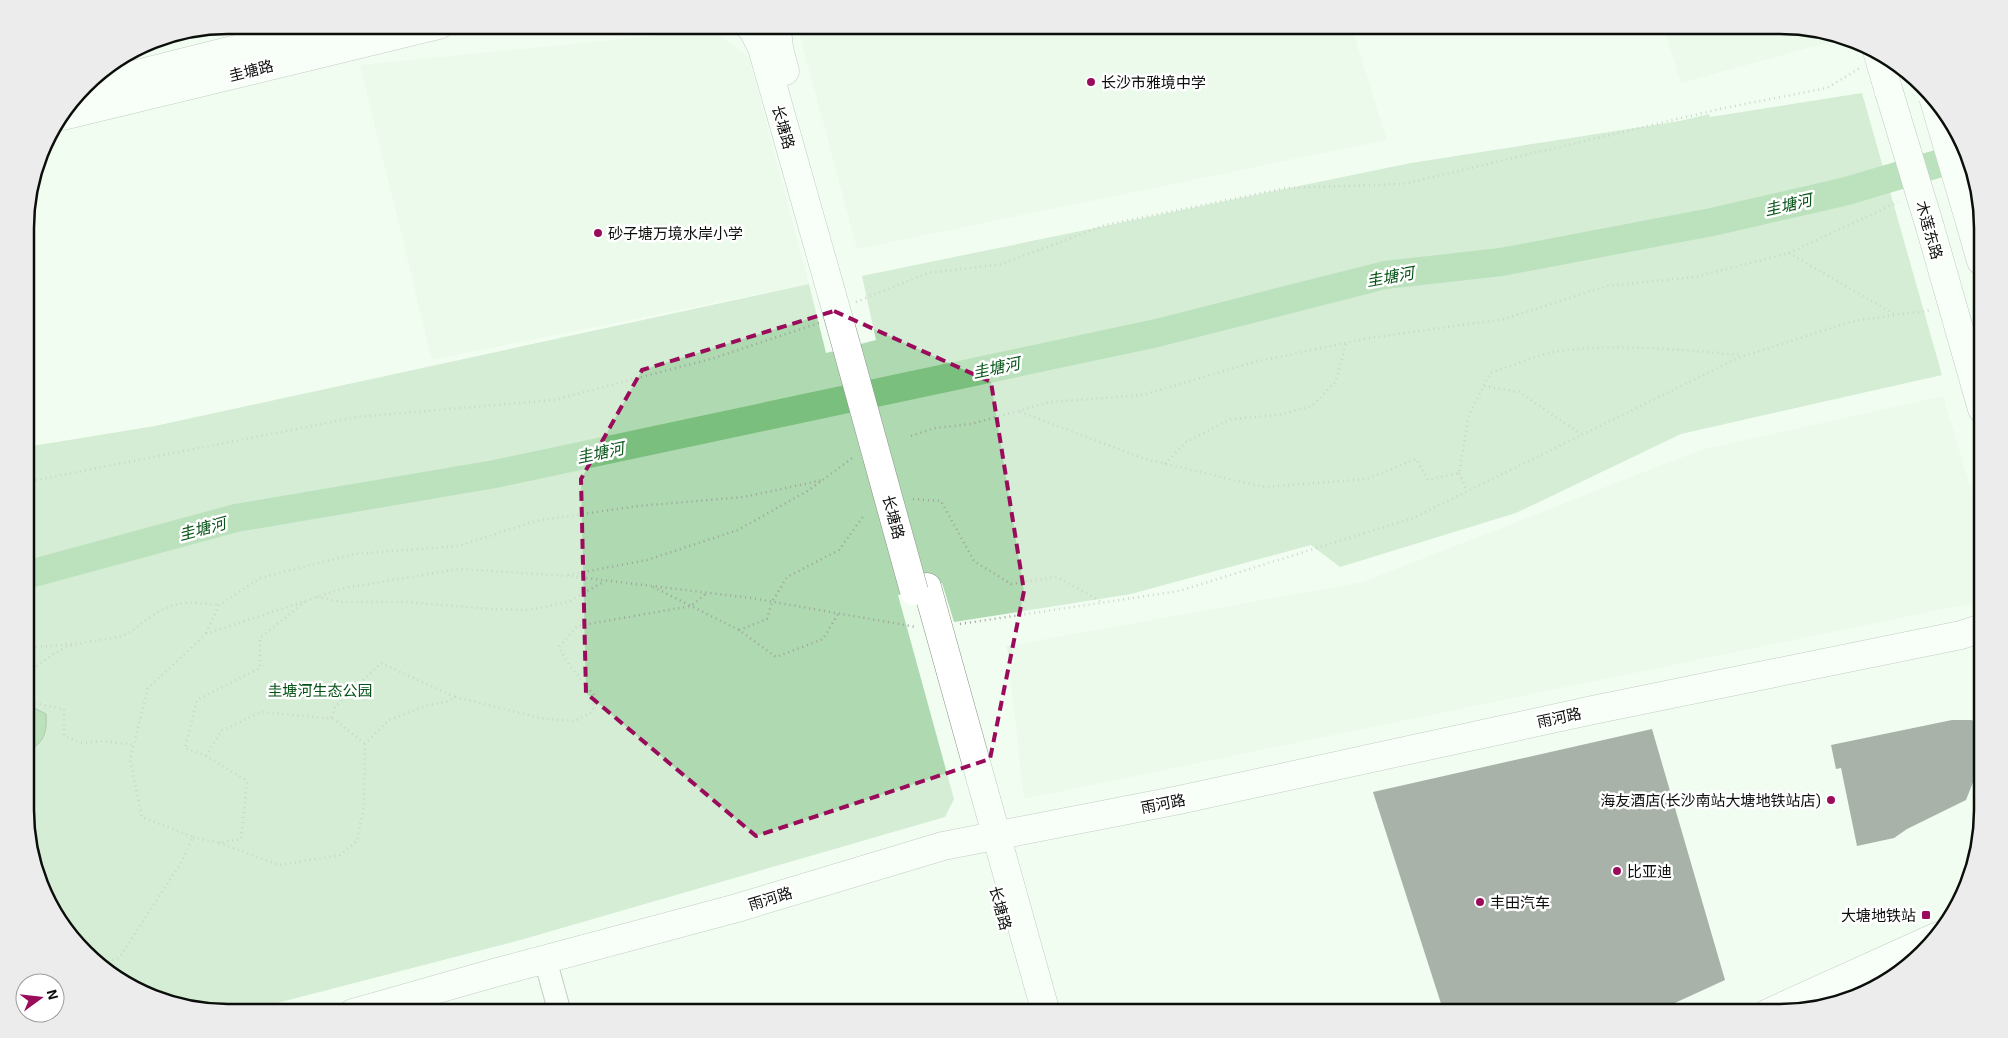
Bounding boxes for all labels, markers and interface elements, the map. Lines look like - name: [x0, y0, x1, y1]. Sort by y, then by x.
- street label: 圭塘路: [227, 56, 275, 84]
- place label: 长沙市雅境中学: [1101, 73, 1206, 91]
- marker: 长沙市雅境中学: [1085, 76, 1097, 88]
- street label: 长塘路: [769, 103, 799, 151]
- water label: 圭塘河: [1762, 189, 1816, 219]
- street label: 木莲东路: [1913, 199, 1947, 261]
- place label: 砂子塘万境水岸小学: [608, 224, 743, 242]
- marker: 砂子塘万境水岸小学: [592, 227, 604, 239]
- water label: 圭塘河: [1365, 262, 1418, 290]
- water label: 圭塘河: [971, 352, 1024, 381]
- water label: 圭塘河: [575, 437, 628, 466]
- street label: 长塘路: [879, 493, 909, 541]
- water label: 圭塘河: [176, 512, 231, 543]
- park label: 圭塘河生态公园: [267, 681, 373, 699]
- street label: 雨河路: [1535, 704, 1583, 730]
- street label: 雨河路: [1139, 790, 1187, 816]
- place label: 海友酒店(长沙南站大塘地铁站店): [1600, 791, 1821, 809]
- marker: 海友酒店(长沙南站大塘地铁站店): [1825, 794, 1837, 806]
- place label: 比亚迪: [1627, 862, 1672, 880]
- marker: 比亚迪: [1611, 865, 1623, 877]
- street label: 雨河路: [746, 883, 794, 913]
- street label: 长塘路: [986, 884, 1016, 932]
- place label: 丰田汽车: [1490, 893, 1550, 911]
- marker: 丰田汽车: [1474, 896, 1486, 908]
- place label: 大塘地铁站: [1841, 906, 1916, 924]
- marker: 大塘地铁站: [1920, 909, 1932, 921]
- north arrow: [15, 973, 65, 1023]
- text: N: [44, 987, 63, 1002]

